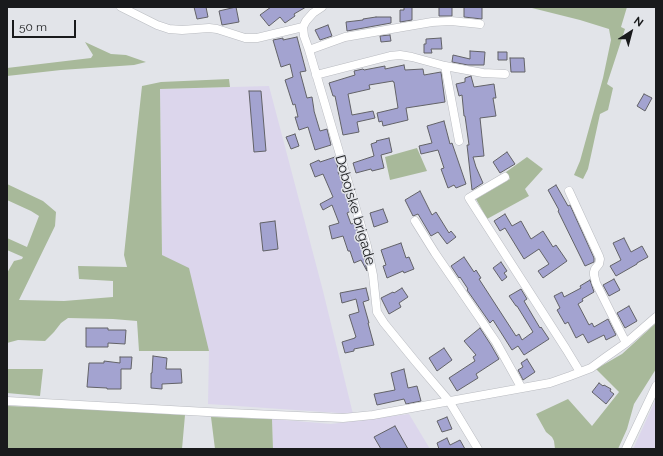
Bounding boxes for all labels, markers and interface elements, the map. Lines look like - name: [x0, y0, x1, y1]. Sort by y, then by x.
- scale bar: [14, 12, 78, 38]
- north arrow: [611, 12, 651, 52]
- text: N: [631, 14, 646, 30]
- text: 50 m: [19, 20, 47, 34]
- street label: Dobojske brigade: [331, 153, 379, 267]

